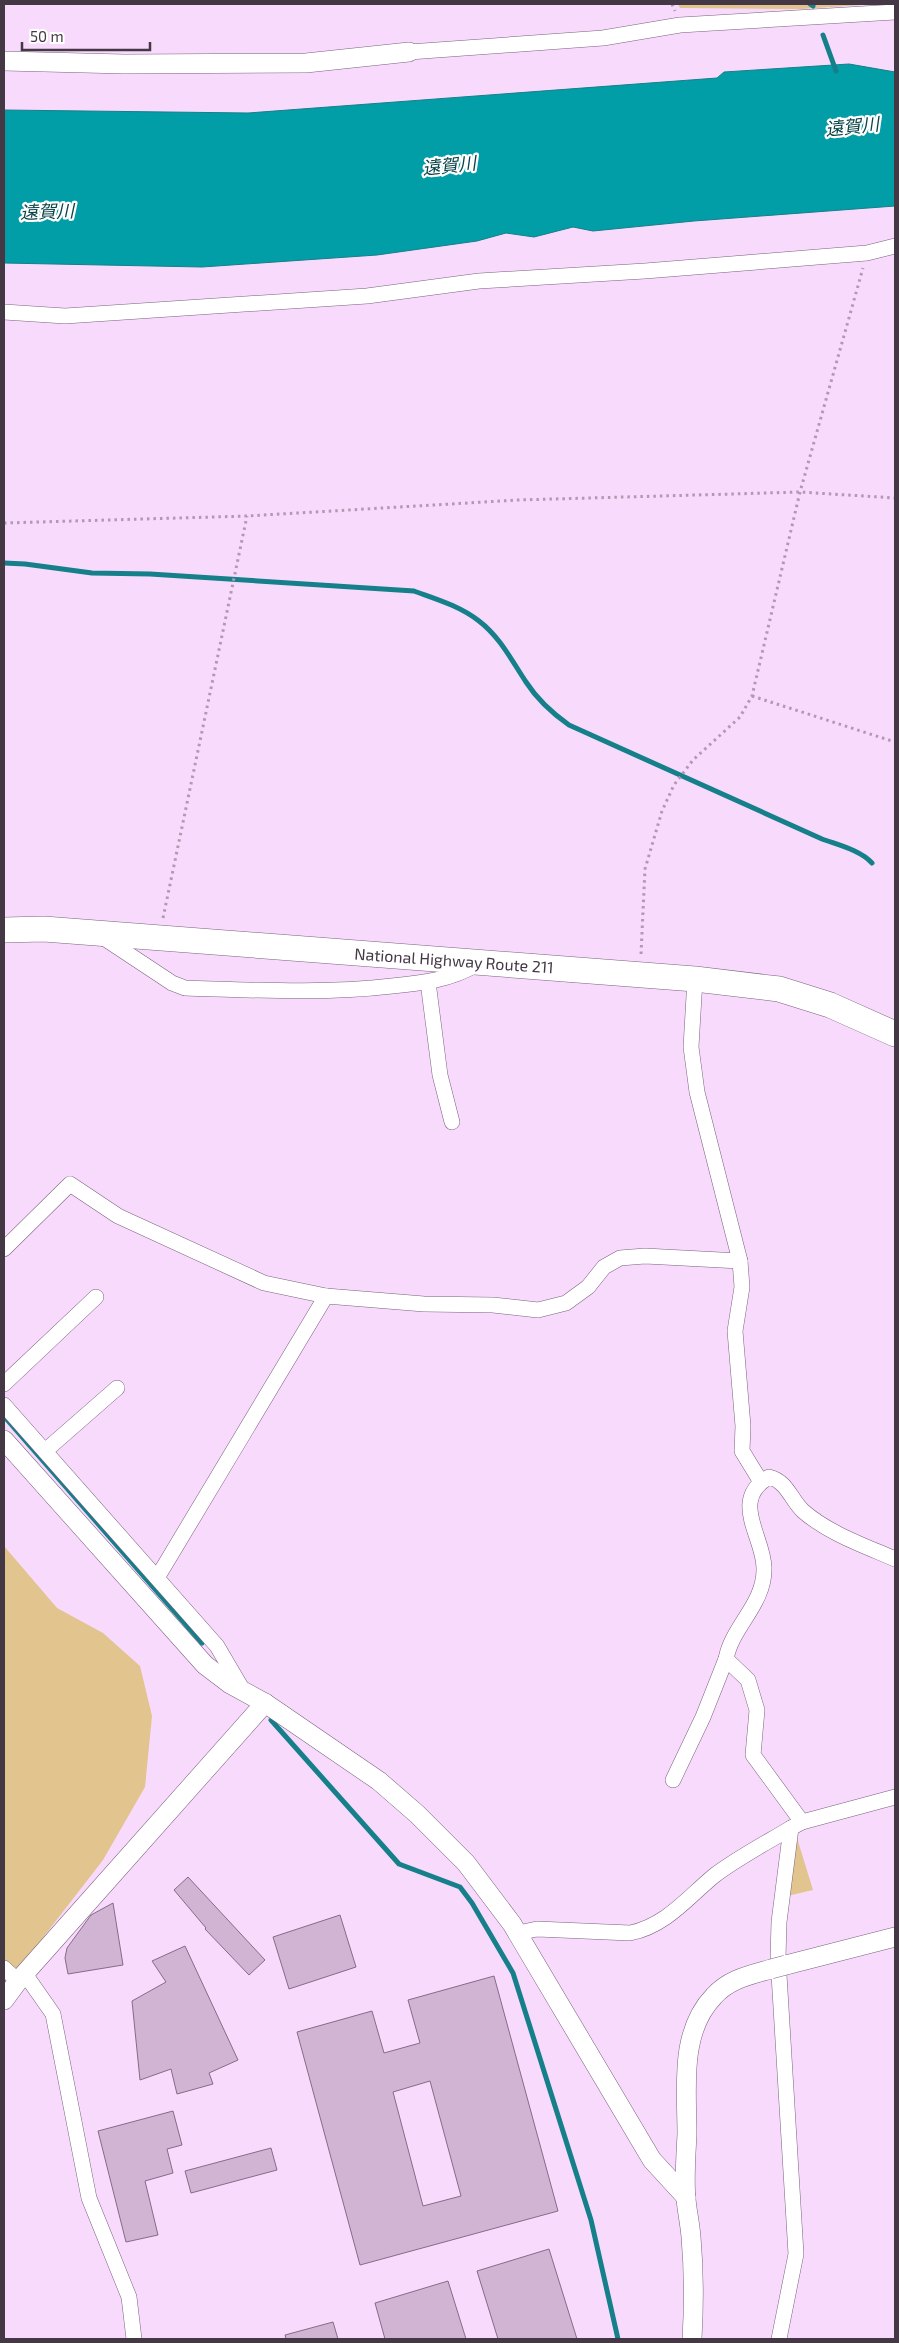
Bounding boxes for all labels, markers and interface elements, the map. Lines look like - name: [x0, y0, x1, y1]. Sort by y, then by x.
- scale bar: [22, 20, 150, 52]
- text: 50 m: [30, 27, 64, 45]
- water label: 遠賀川: [824, 112, 882, 140]
- water label: 遠賀川: [421, 151, 479, 179]
- water label: 遠賀川: [20, 199, 76, 223]
- street label: National Highway Route 211: [354, 944, 554, 976]

